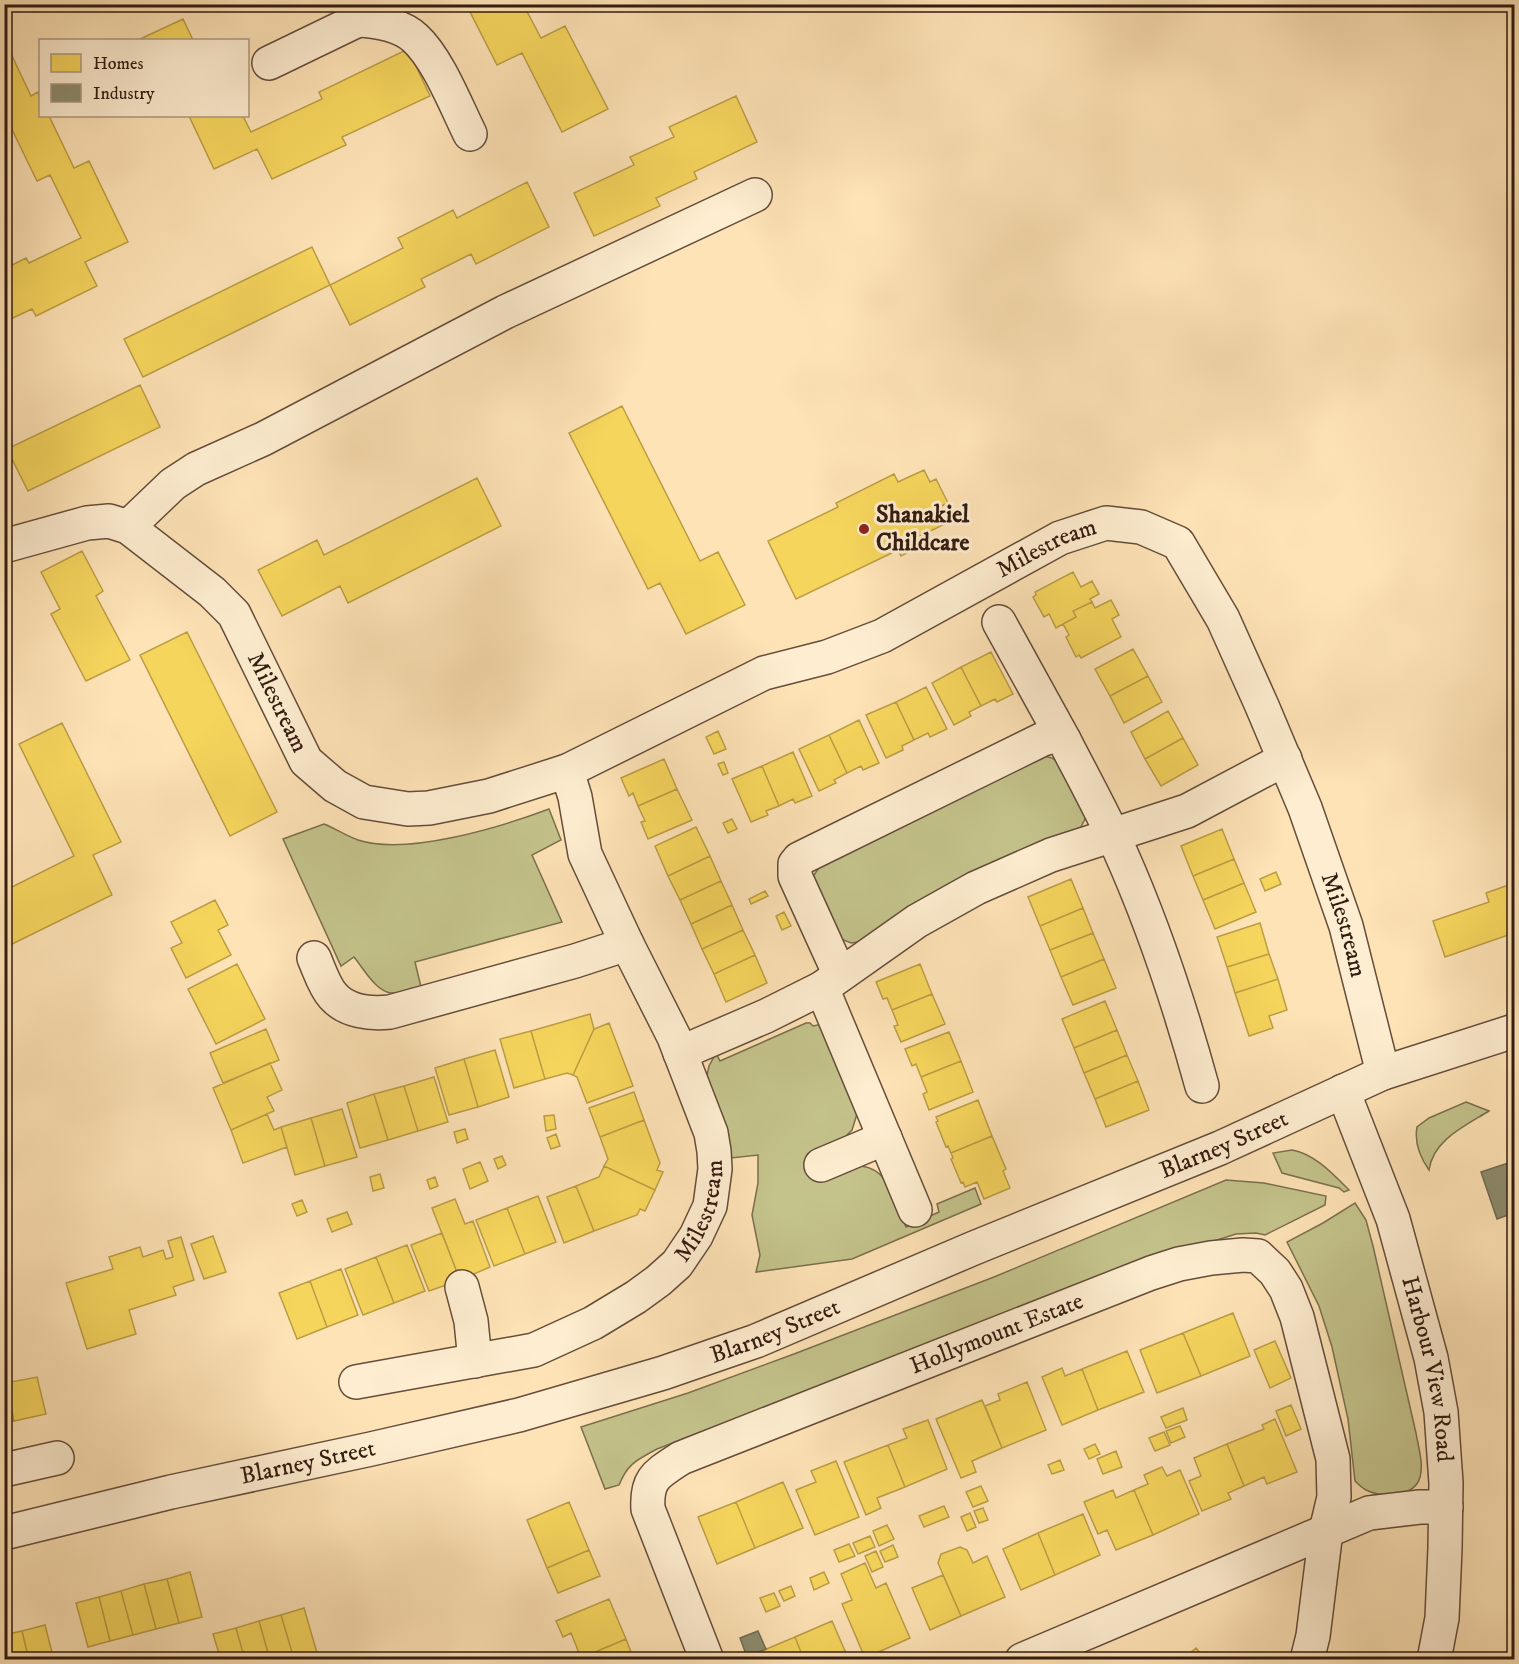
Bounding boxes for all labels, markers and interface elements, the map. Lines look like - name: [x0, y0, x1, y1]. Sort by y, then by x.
- legend: [39, 39, 249, 117]
- text: Homes: [93, 53, 144, 75]
- text: Industry: [93, 83, 155, 105]
- place label: Shanakiel Childcare: [876, 500, 970, 558]
- street label: Milestream: [991, 512, 1100, 585]
- marker: Shanakiel Childcare: [857, 522, 871, 536]
- street label: Milestream: [240, 647, 315, 758]
- street label: Milestream: [1314, 869, 1373, 981]
- street label: Blarney Street: [1155, 1104, 1293, 1186]
- street label: Milestream: [668, 1159, 730, 1268]
- street label: Harbour View Road: [1394, 1273, 1459, 1463]
- street label: Hollymount Estate: [906, 1286, 1088, 1381]
- street label: Blarney Street: [706, 1292, 845, 1371]
- street label: Blarney Street: [238, 1433, 379, 1492]

